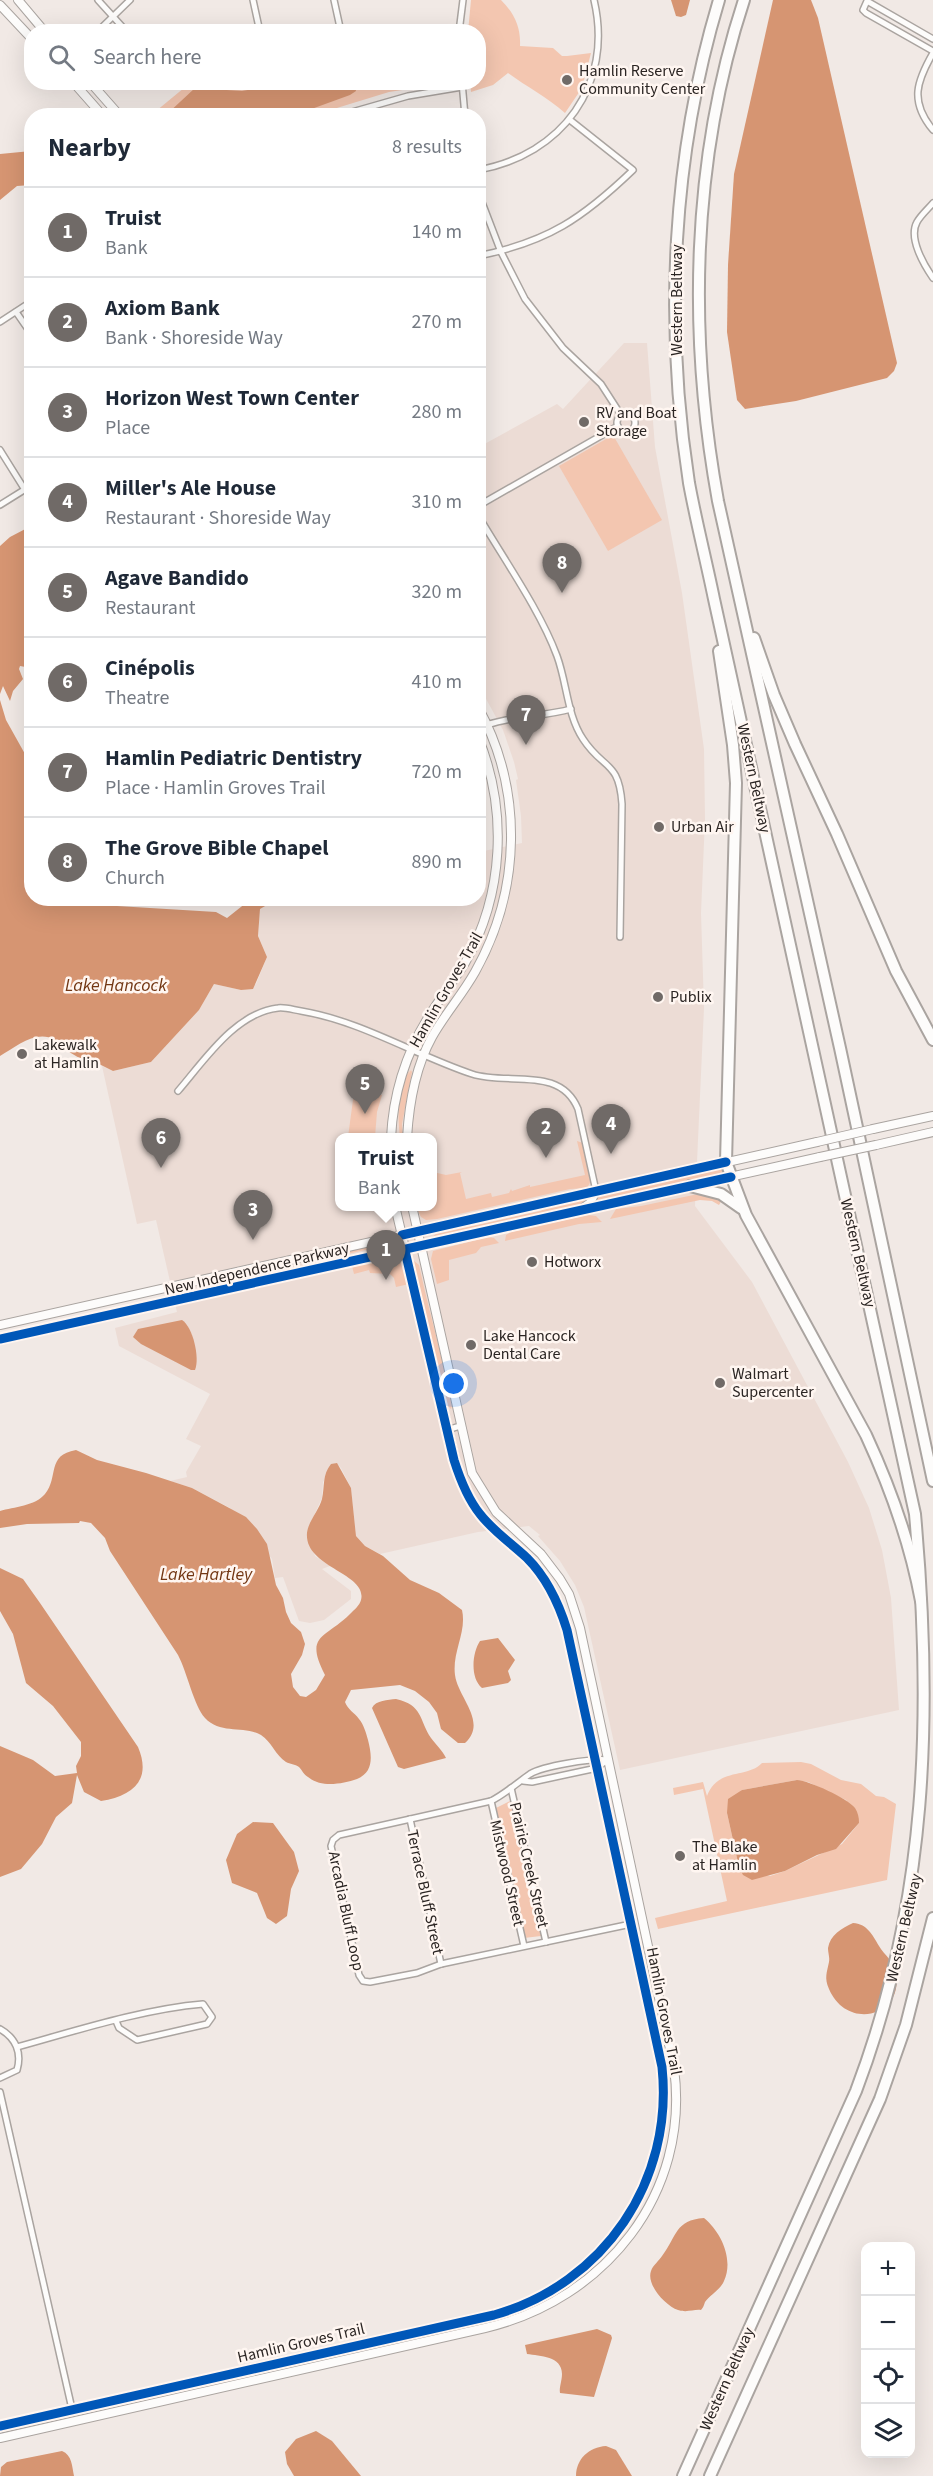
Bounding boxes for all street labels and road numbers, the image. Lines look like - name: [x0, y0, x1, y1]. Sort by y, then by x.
- street label: Western Beltway: [666, 244, 688, 356]
- street label: Western Beltway: [732, 721, 776, 835]
- street label: Hamlin Groves Trail: [404, 928, 488, 1052]
- street label: Western Beltway: [835, 1196, 881, 1310]
- street label: New Independence Parkway: [163, 1237, 352, 1301]
- street label: Prairie Creek Street: [504, 1800, 554, 1931]
- street label: Mistwood Street: [484, 1818, 530, 1929]
- street label: Terrace Bluff Street: [401, 1828, 449, 1957]
- street label: Arcadia Bluff Loop: [323, 1849, 369, 1973]
- street label: Western Beltway: [881, 1871, 927, 1985]
- street label: Hamlin Groves Trail: [641, 1945, 687, 2077]
- street label: Hamlin Groves Trail: [235, 2318, 367, 2368]
- street label: Western Beltway: [694, 2323, 760, 2434]

